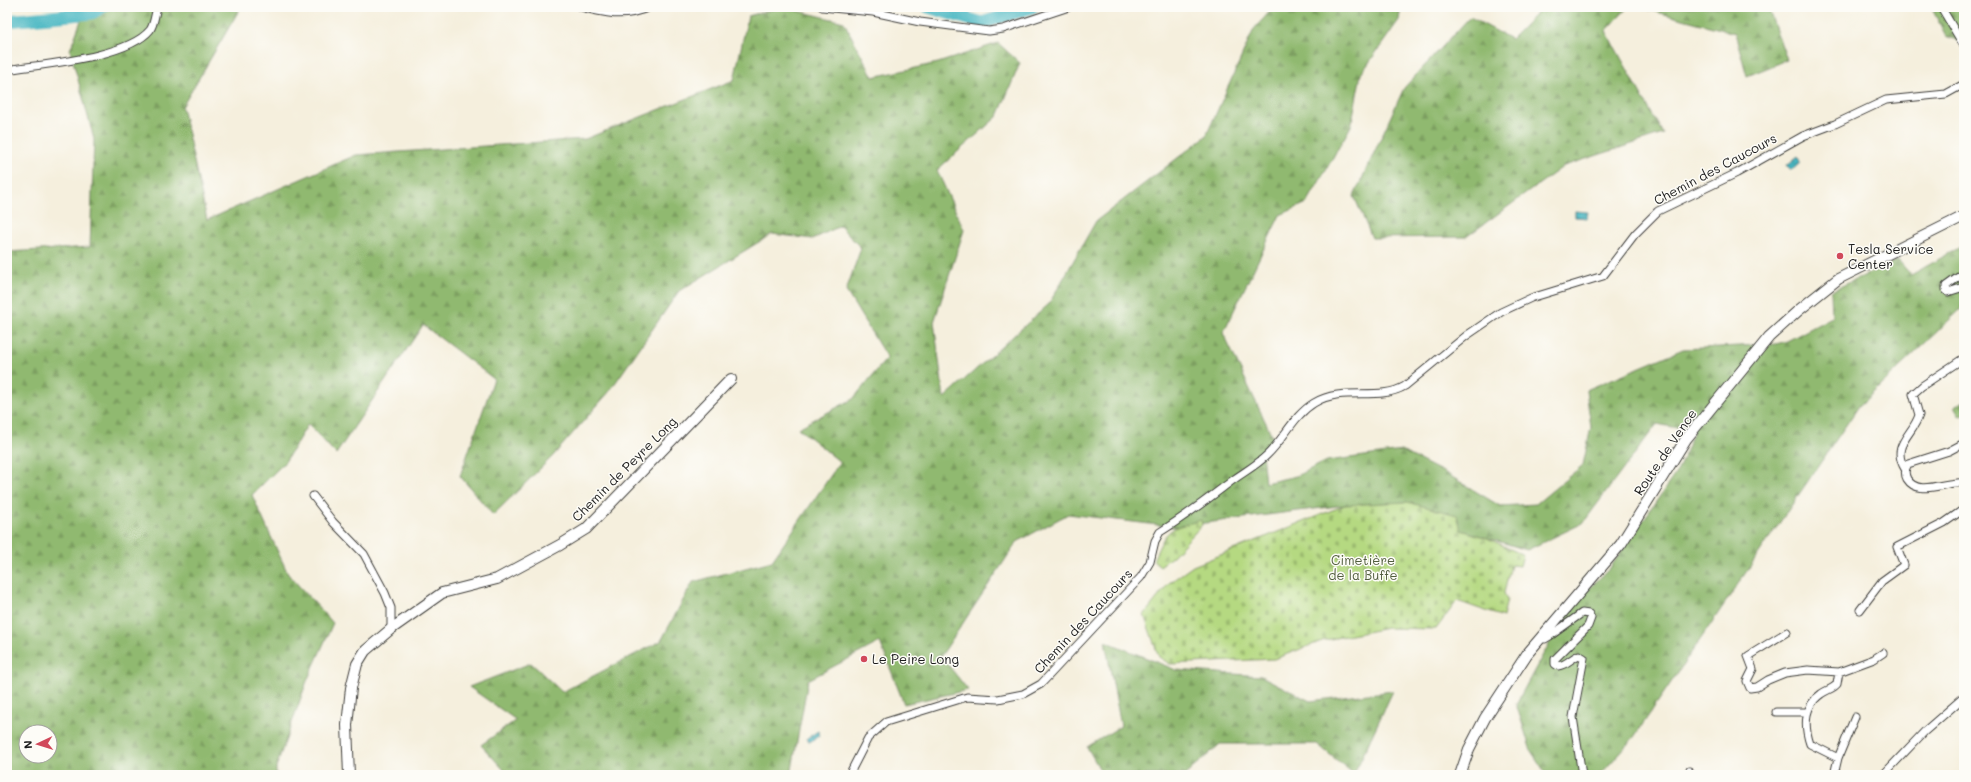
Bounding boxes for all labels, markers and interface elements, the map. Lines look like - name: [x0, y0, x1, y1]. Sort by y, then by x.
- street label: Chemin des Caucours: [1650, 129, 1779, 208]
- place label: Tesla Service Center: [1848, 240, 1934, 272]
- marker: Tesla Service Center: [1835, 251, 1845, 261]
- street label: Route de Vence: [1629, 405, 1700, 498]
- street label: Chemin de Peyre Long: [568, 413, 680, 525]
- park label: Cimetière de la Buffe: [1328, 551, 1398, 583]
- street label: Chemin des Caucours: [1030, 565, 1136, 677]
- place label: Le Peire Long: [872, 650, 959, 667]
- marker: Le Peire Long: [859, 654, 869, 664]
- north arrow: [18, 724, 58, 764]
- text: N: [20, 740, 35, 749]

